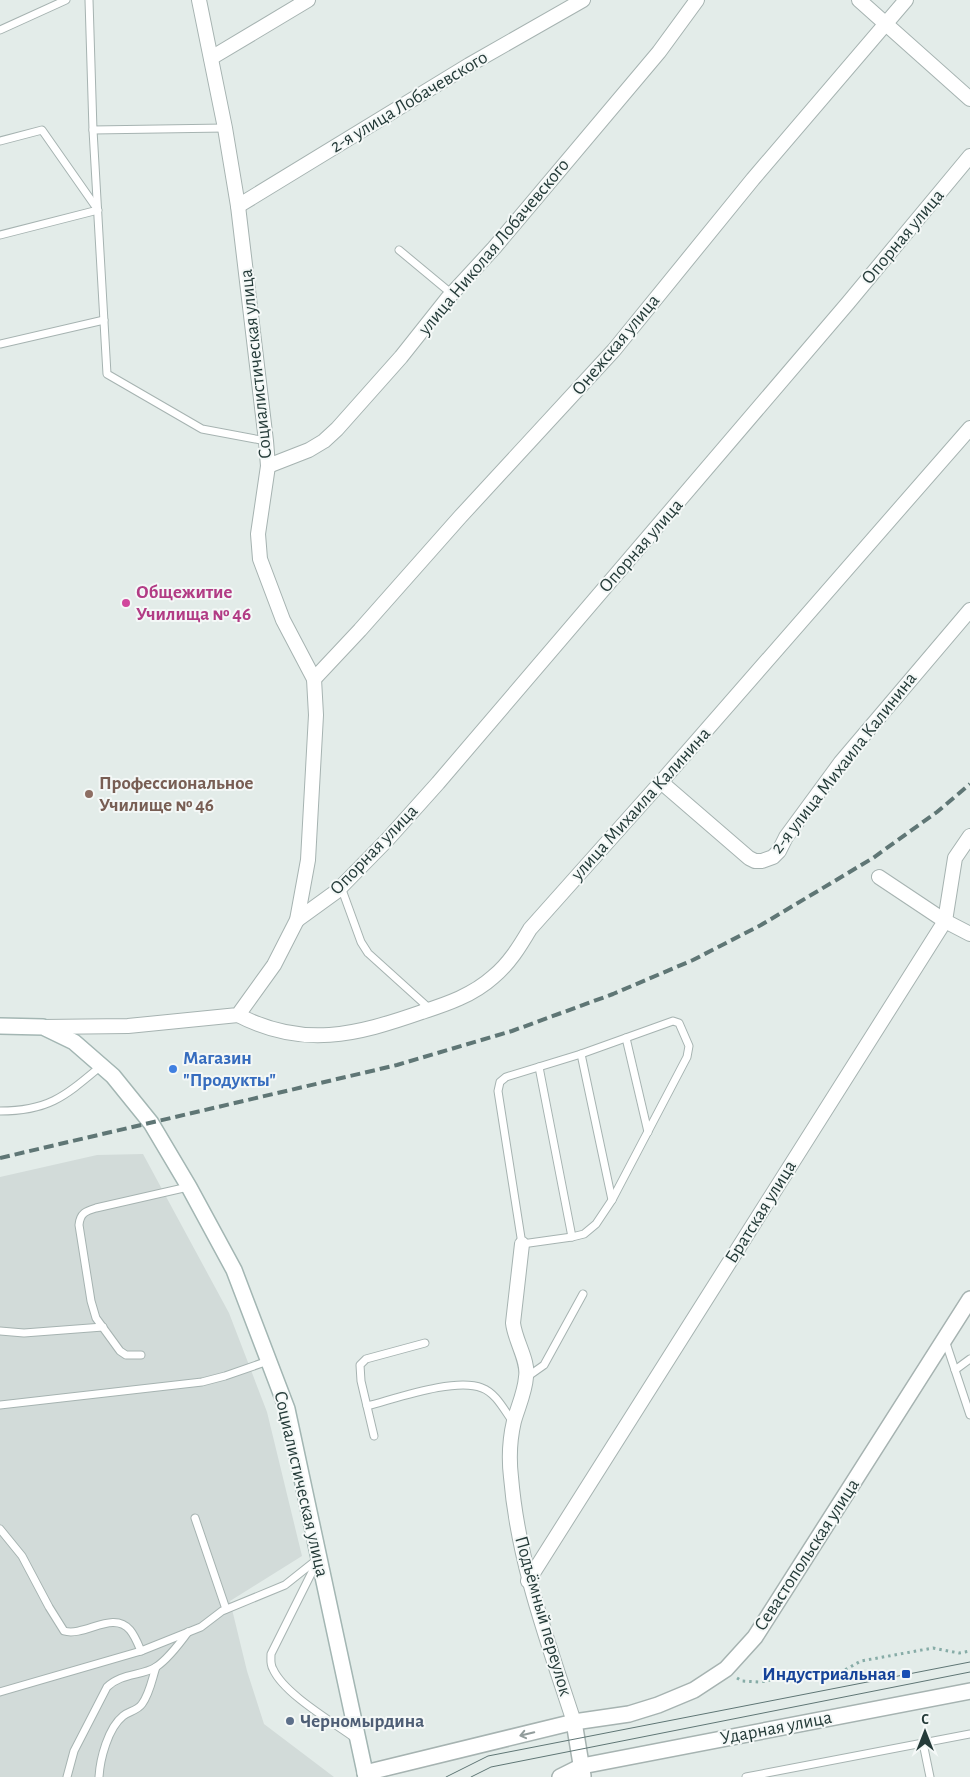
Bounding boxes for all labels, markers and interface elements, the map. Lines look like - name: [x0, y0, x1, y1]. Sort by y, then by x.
- street label: 2-я улица Лобачевского: [327, 48, 491, 156]
- street label: улица Николая Лобачевского: [414, 155, 573, 339]
- street label: Опорная улица: [858, 186, 948, 288]
- street label: Социалистическая улица: [237, 268, 275, 460]
- street label: Онежская улица: [568, 291, 664, 399]
- street label: Опорная улица: [595, 495, 687, 596]
- place label: Общежитие Училища № 46: [136, 583, 251, 624]
- marker: Общежитие Училища № 46: [120, 597, 132, 609]
- street label: 2-я улица Михаила Калинина: [767, 669, 921, 857]
- street label: улица Михаила Калинина: [567, 724, 714, 885]
- place label: Профессиональное Училище № 46: [99, 774, 254, 815]
- marker: Профессиональное Училище № 46: [83, 788, 95, 800]
- street label: Опорная улица: [326, 801, 422, 899]
- place label: Магазин "Продукты": [183, 1049, 276, 1090]
- marker: Магазин "Продукты": [167, 1063, 179, 1075]
- street label: Братская улица: [722, 1157, 800, 1267]
- street label: Социалистическая улица: [270, 1389, 332, 1579]
- street label: Севастопольская улица: [751, 1475, 863, 1634]
- street label: Подъёмный переулок: [511, 1534, 575, 1698]
- place label: Индустриальная: [762, 1665, 896, 1684]
- marker: Индустриальная: [900, 1668, 912, 1680]
- north arrow: [900, 1707, 950, 1757]
- street label: Ударная улица: [719, 1708, 834, 1748]
- place label: Черномырдина: [300, 1712, 424, 1731]
- text: С: [921, 1713, 929, 1727]
- marker: Черномырдина: [284, 1715, 296, 1727]
- one-way arrow: [519, 1730, 535, 1739]

